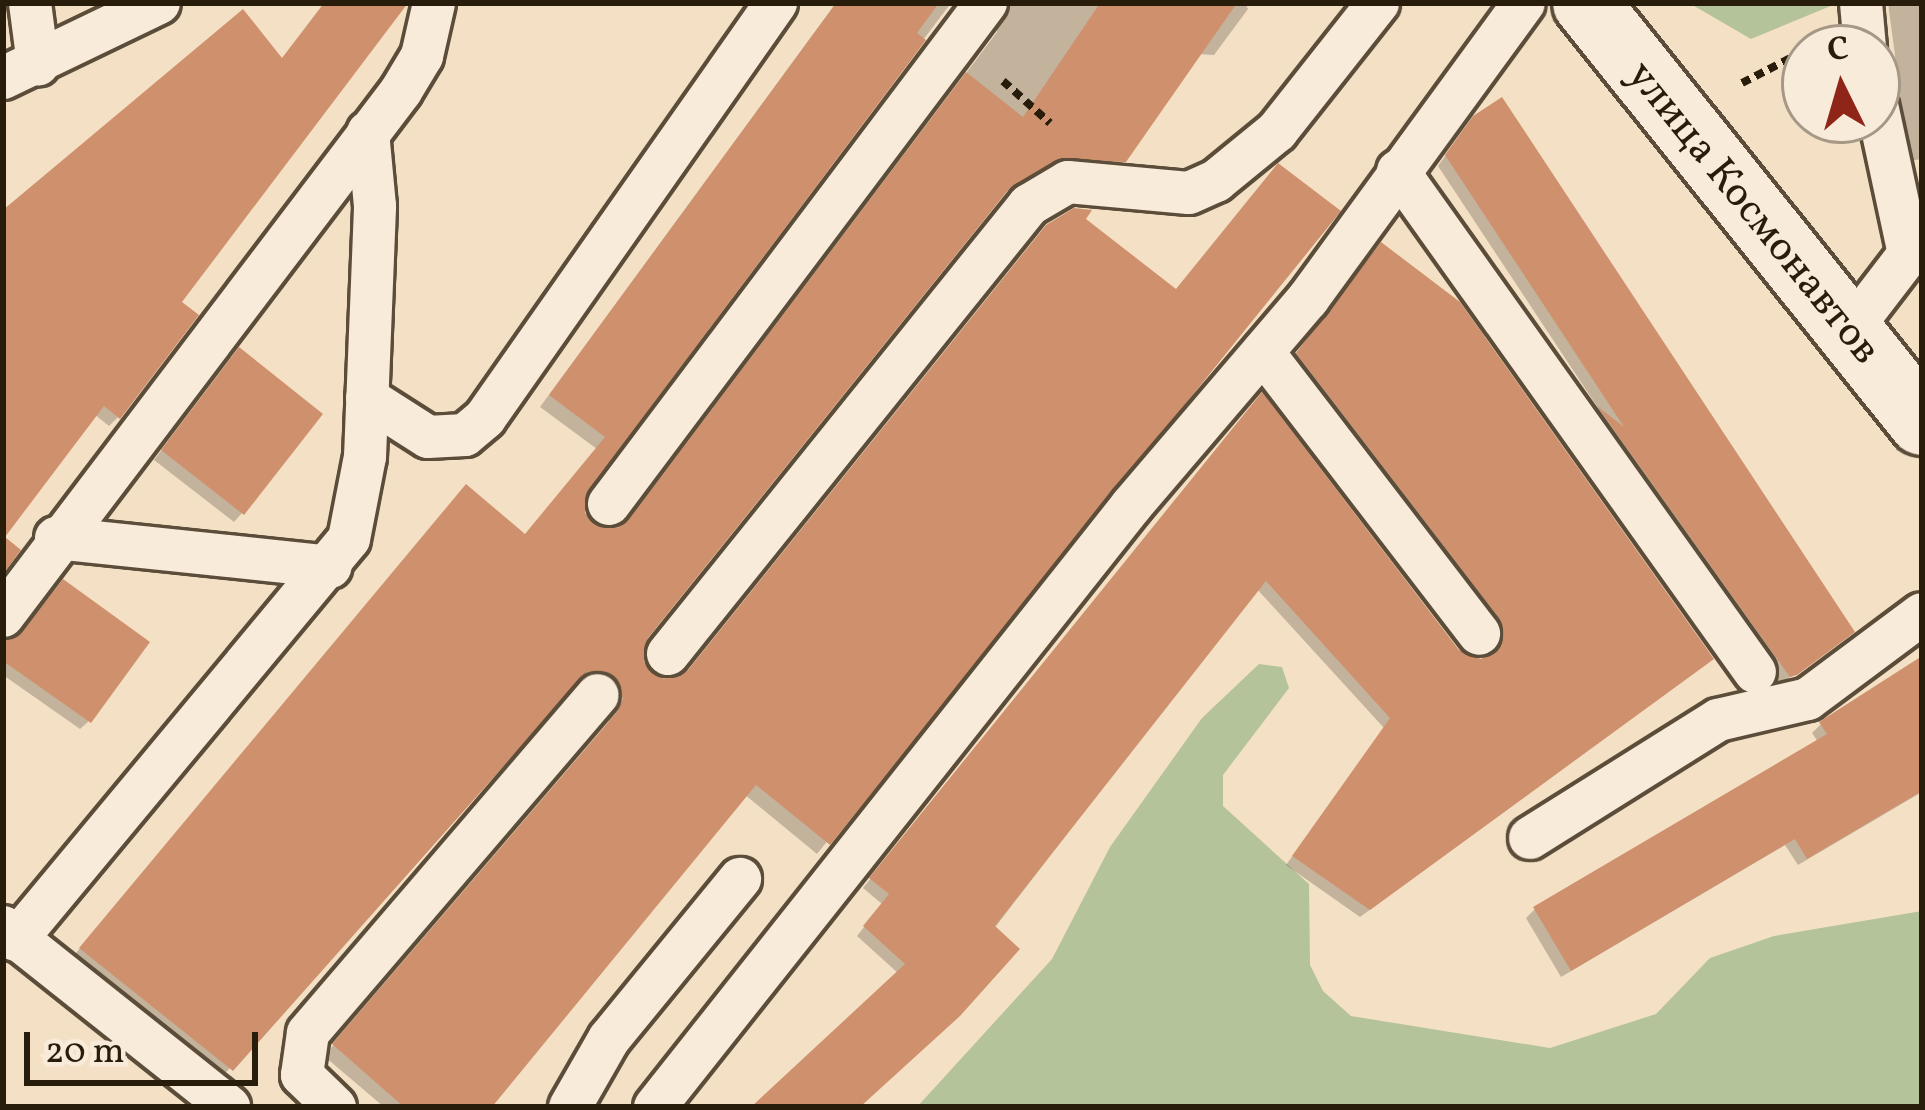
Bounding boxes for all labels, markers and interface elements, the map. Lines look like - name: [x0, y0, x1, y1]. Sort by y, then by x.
- north arrow: [1781, 24, 1901, 144]
- text: С: [1826, 27, 1851, 75]
- street label: улица Космонавтов: [1614, 52, 1890, 376]
- scale bar: [30, 1008, 264, 1082]
- text: 20 m: [45, 1028, 125, 1078]

